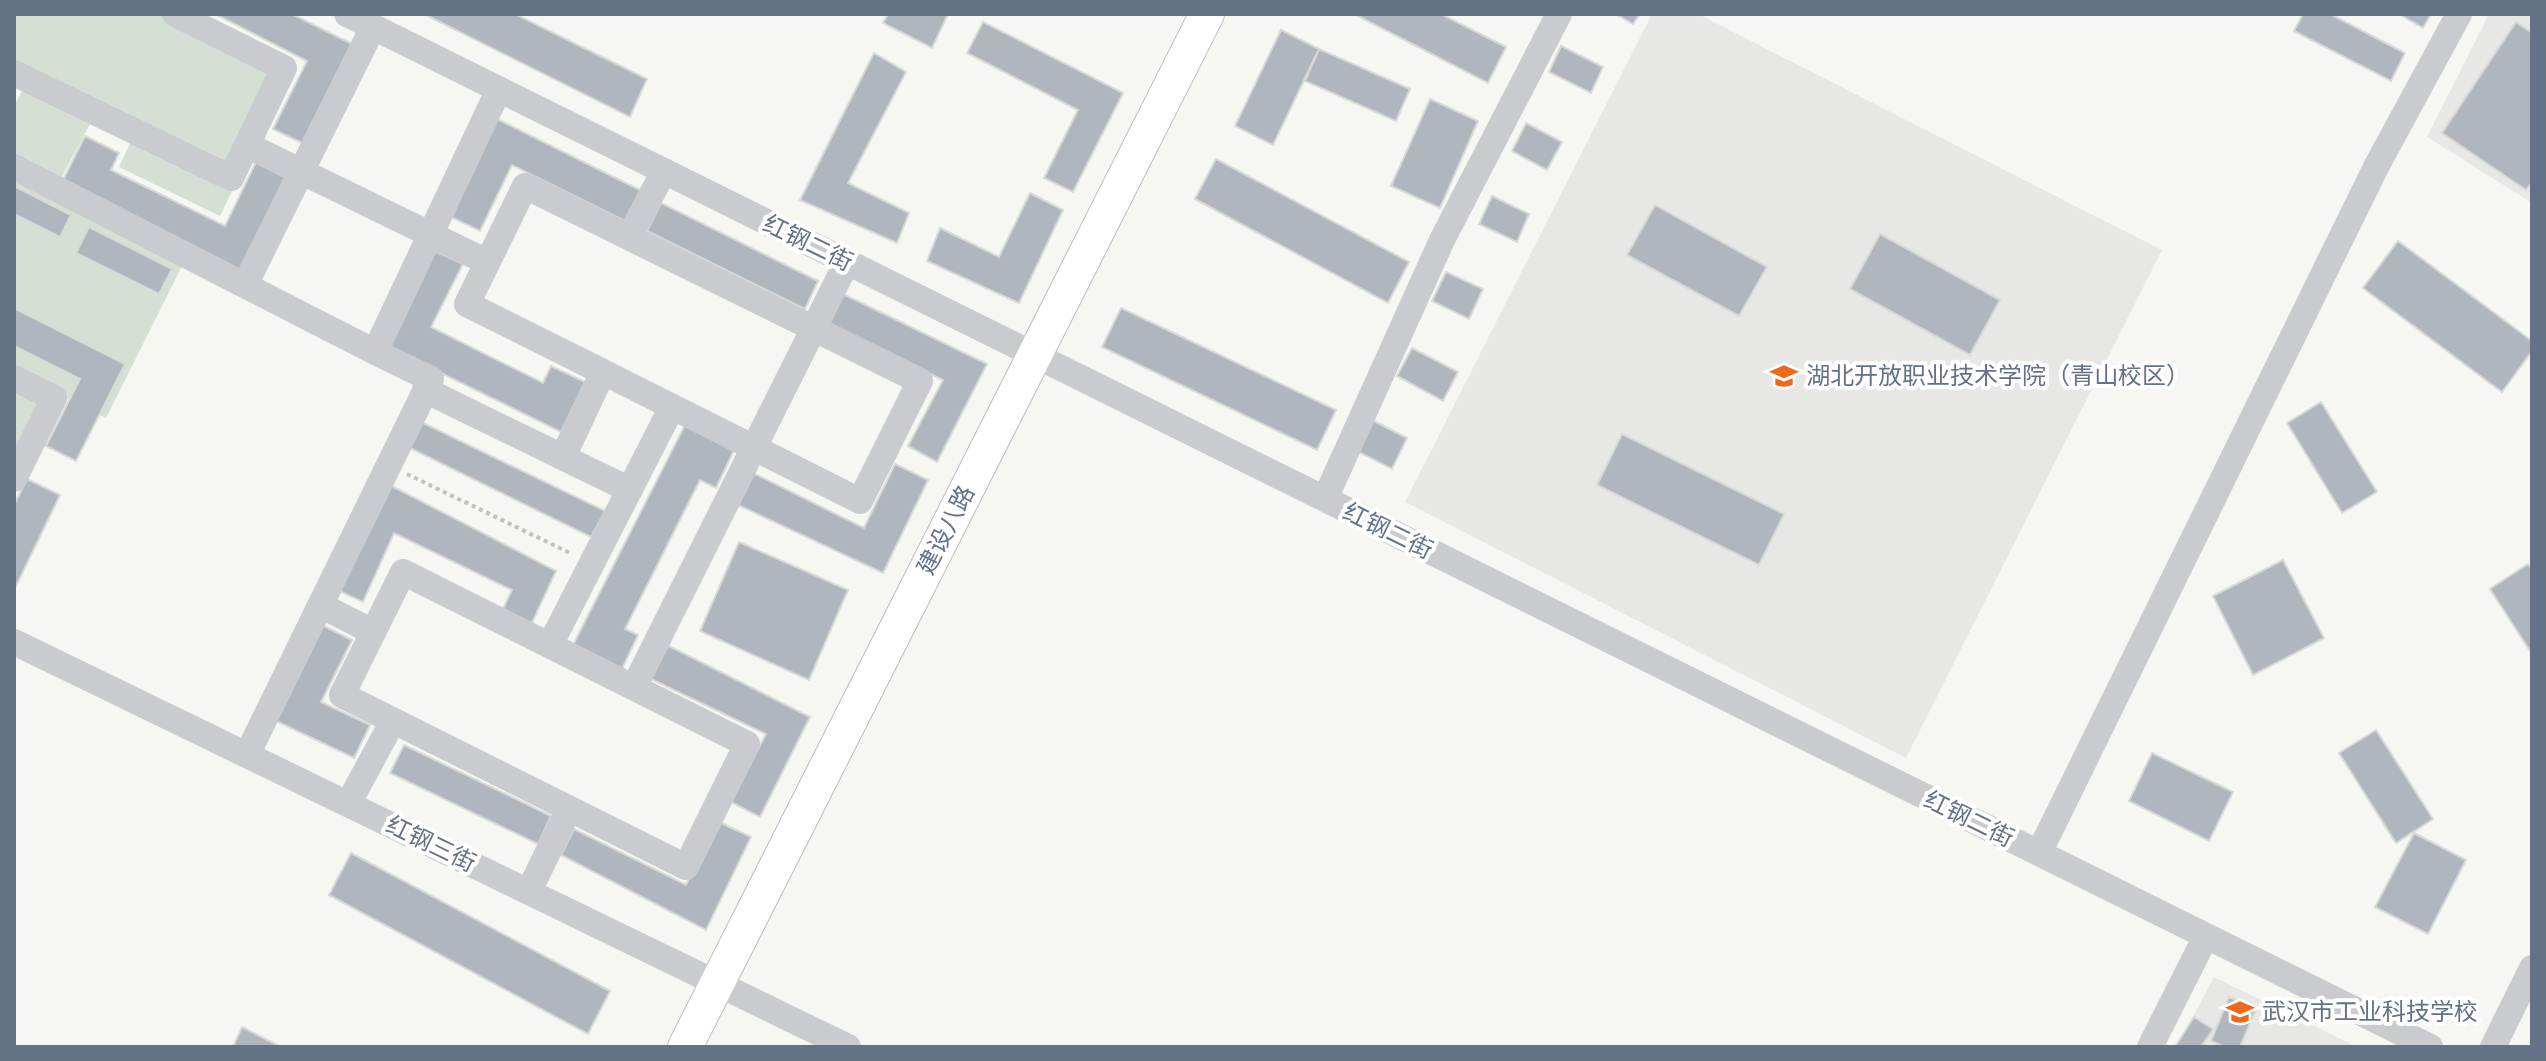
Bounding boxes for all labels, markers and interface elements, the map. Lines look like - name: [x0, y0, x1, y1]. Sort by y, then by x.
- street label: 红钢二街: [759, 208, 858, 276]
- school or university icon: 湖北开放职业技术学院（青山校区）: [1769, 361, 1799, 391]
- place label: 湖北开放职业技术学院（青山校区）: [1806, 361, 2190, 389]
- street label: 建设八路: [911, 480, 979, 579]
- street label: 红钢二街: [1339, 496, 1438, 564]
- street label: 红钢二街: [1920, 784, 2019, 852]
- street label: 红钢三街: [382, 809, 481, 877]
- school or university icon: 武汉市工业科技学校: [2225, 997, 2255, 1027]
- place label: 武汉市工业科技学校: [2262, 997, 2478, 1025]

